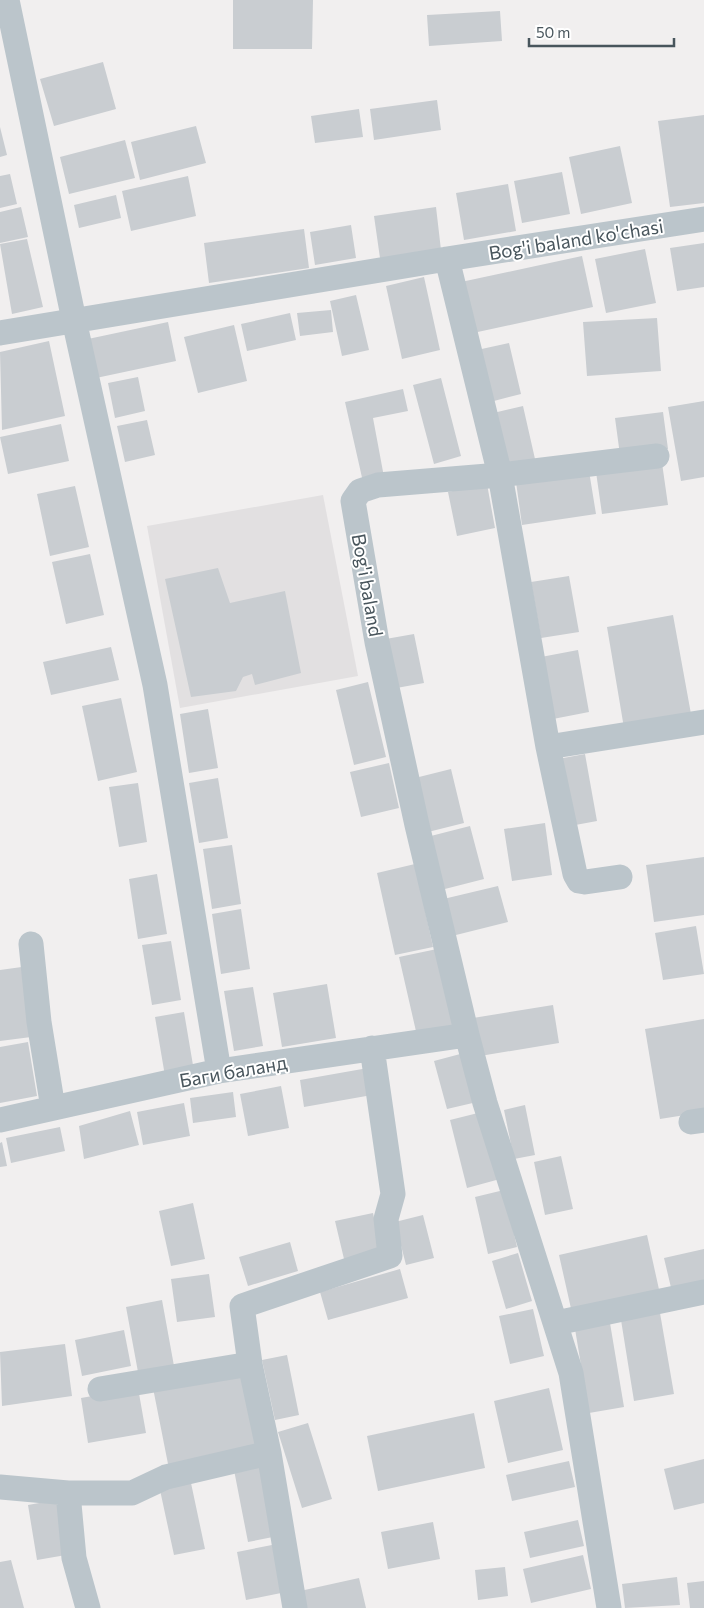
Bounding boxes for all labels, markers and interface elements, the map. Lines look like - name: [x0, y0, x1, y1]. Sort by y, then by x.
- scale bar: [529, 15, 674, 47]
- text: 50 m: [536, 23, 570, 41]
- street label: Bog'i baland ko'chasi: [487, 214, 665, 264]
- street label: Bog'i baland: [348, 532, 388, 638]
- street label: Баги баланд: [177, 1050, 289, 1092]

